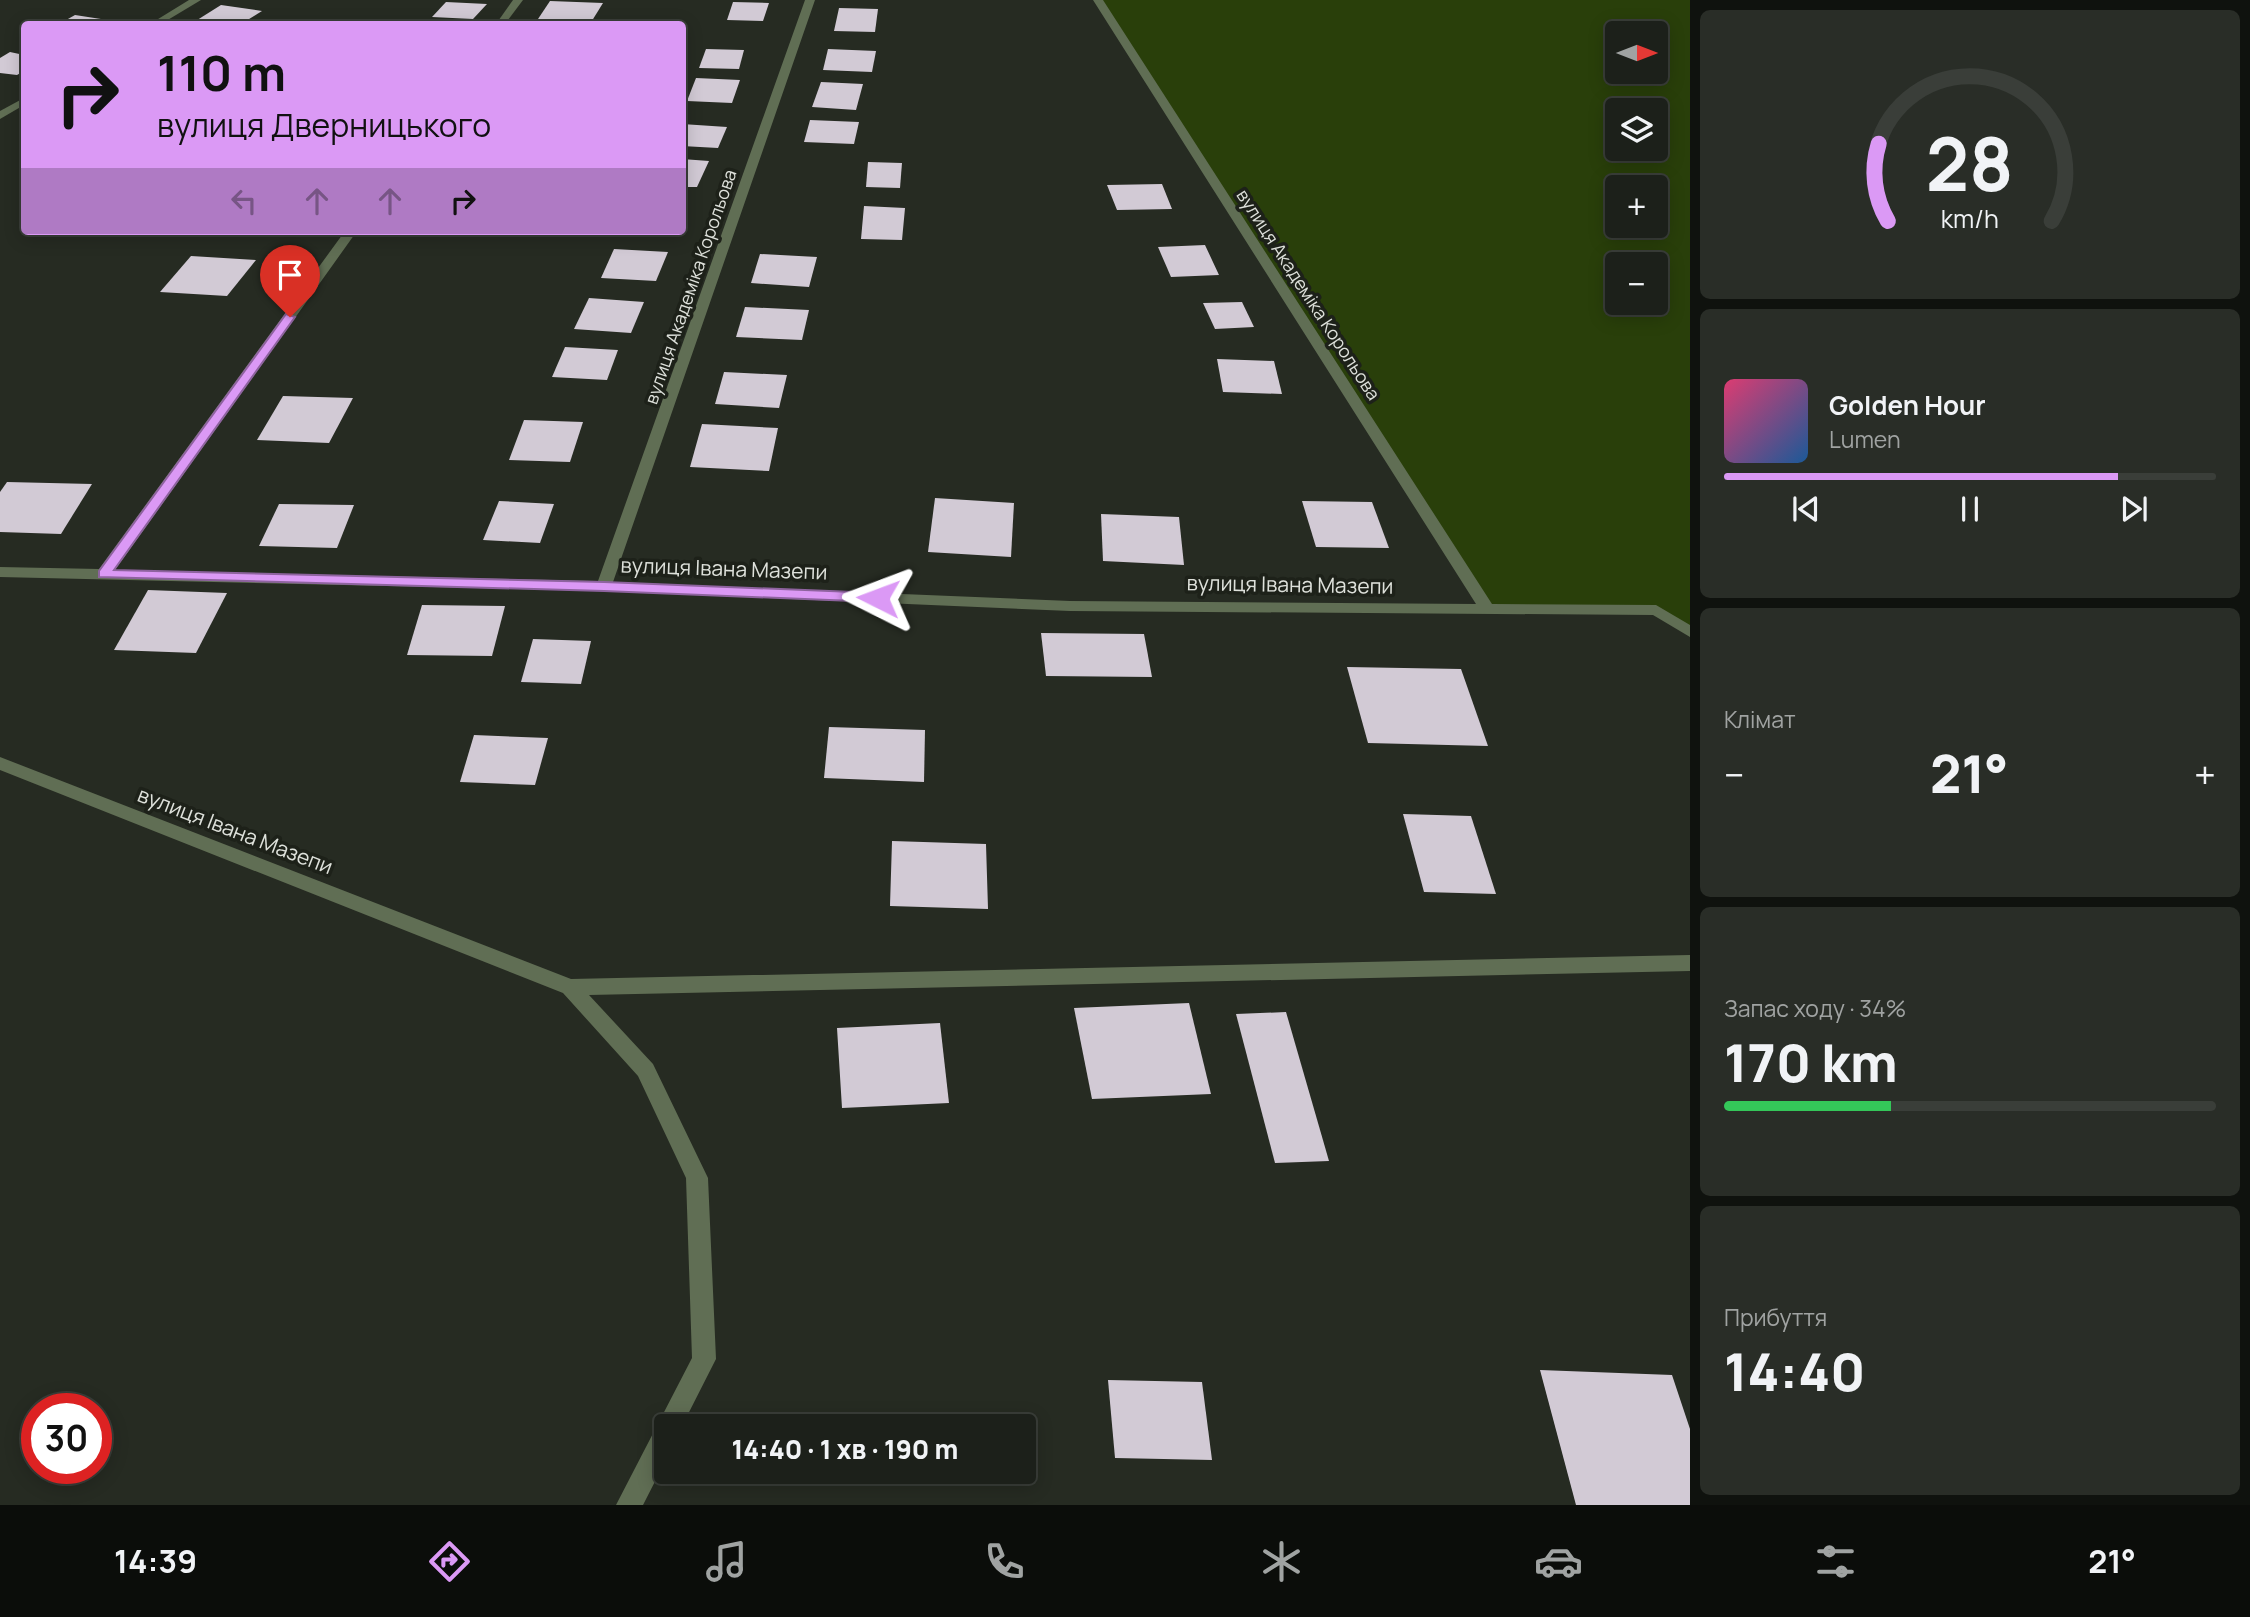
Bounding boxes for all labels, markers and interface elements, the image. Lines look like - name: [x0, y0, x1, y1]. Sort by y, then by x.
- north arrow: [1605, 21, 1668, 84]
- map controls: [1605, 21, 1668, 315]
- text: 110 m: [157, 39, 286, 106]
- icon: right: [42, 49, 133, 140]
- button: layers: [1605, 98, 1668, 161]
- text: вулиця Дверницького: [157, 103, 491, 147]
- text: 28: [1926, 113, 2014, 213]
- street label: вулиця Академіка Корольова: [639, 166, 742, 407]
- button: +: [1605, 175, 1668, 238]
- icon: left: [225, 182, 263, 220]
- icon: ahead: [298, 182, 336, 220]
- icon: ahead: [371, 182, 409, 220]
- icon: right: [444, 182, 482, 220]
- street label: вулиця Академіка Корольова: [1232, 184, 1386, 404]
- text: km/h: [1941, 200, 1999, 235]
- pin: [260, 245, 320, 317]
- button: −: [1605, 252, 1668, 315]
- icon: arrive: [271, 256, 309, 294]
- text: Golden Hour: [1829, 387, 1986, 423]
- text: Lumen: [1829, 423, 1901, 455]
- icon: previous: [1787, 490, 1825, 528]
- icon: pause: [1951, 490, 1989, 528]
- icon: next: [2115, 490, 2153, 528]
- street label: вулиця Івана Мазепи: [620, 550, 828, 586]
- position arrow: [841, 561, 915, 635]
- street label: вулиця Івана Мазепи: [1186, 568, 1394, 600]
- text: Клімат: [1724, 703, 1796, 735]
- text: 21°: [1930, 738, 2009, 809]
- text: −: [1724, 748, 1745, 800]
- text: +: [2194, 748, 2216, 800]
- street label: вулиця Івана Мазепи: [134, 780, 337, 880]
- text: Запас ходу · 34%: [1724, 992, 1906, 1024]
- text: 170 km: [1724, 1027, 1898, 1098]
- text: Прибуття: [1724, 1301, 1827, 1333]
- text: 14:40: [1724, 1336, 1865, 1407]
- speed limit sign: 30: [21, 1393, 112, 1484]
- text: 14:40 · 1 хв · 190 m: [732, 1431, 958, 1467]
- icon: directions: [425, 1537, 474, 1586]
- icon: music: [702, 1537, 751, 1586]
- icon: phone: [980, 1537, 1029, 1586]
- icon: climate: [1257, 1537, 1306, 1586]
- icon: car: [1534, 1537, 1583, 1586]
- icon: filters: [1811, 1537, 1860, 1586]
- text: 14:39: [114, 1539, 197, 1583]
- text: 21°: [2088, 1539, 2136, 1583]

